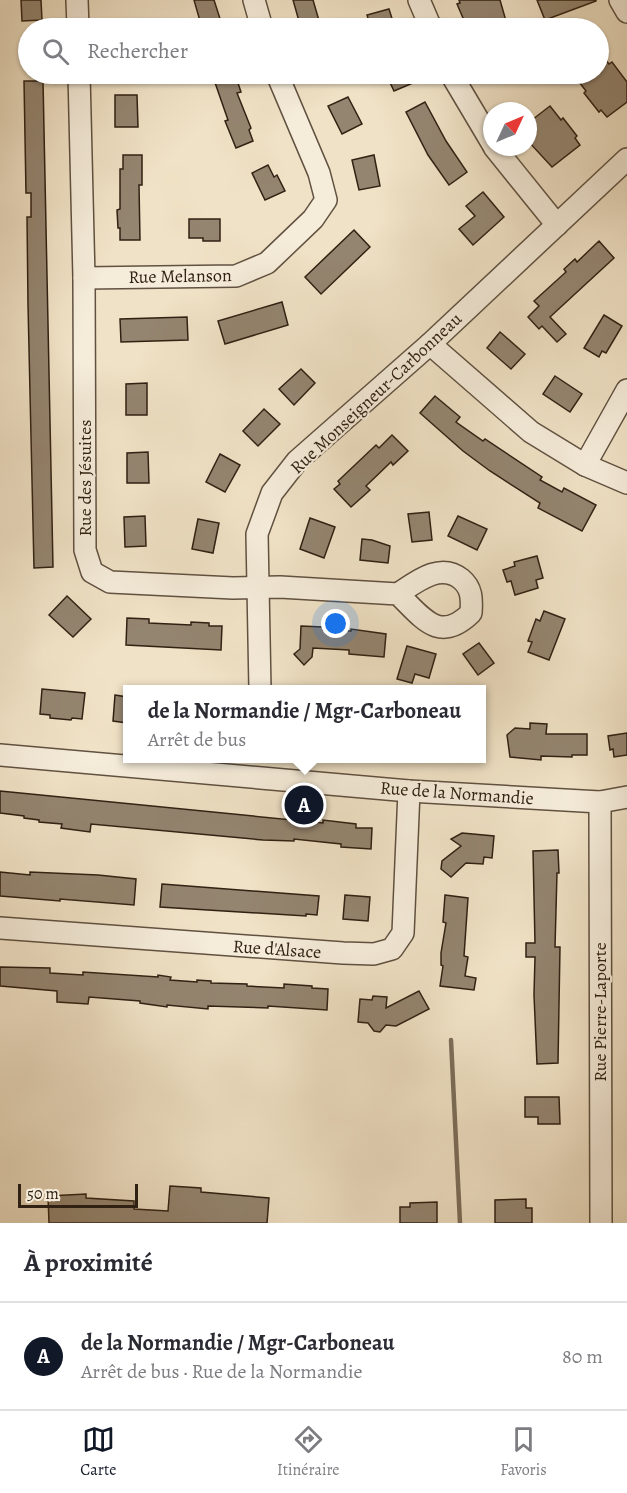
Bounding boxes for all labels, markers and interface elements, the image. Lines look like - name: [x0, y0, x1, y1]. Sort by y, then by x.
- search box: [18, 18, 609, 84]
- icon: search: [39, 35, 72, 68]
- text: Rechercher: [87, 36, 188, 66]
- north arrow: [483, 102, 537, 156]
- street label: Rue Melanson: [128, 263, 232, 289]
- street label: Rue Monseigneur-Carbonneau: [285, 307, 467, 479]
- street label: Rue des Jésuites: [73, 420, 97, 536]
- your location: [321, 609, 350, 638]
- popup: [123, 685, 486, 763]
- text: de la Normandie / Mgr-Carboneau: [148, 696, 461, 726]
- text: Arrêt de bus: [148, 726, 246, 753]
- street label: Rue de la Normandie: [379, 776, 535, 810]
- pin: A: [284, 782, 324, 828]
- street label: Rue d'Alsace: [232, 934, 322, 964]
- street label: Rue Pierre-Laporte: [588, 942, 612, 1082]
- scale bar: [18, 1181, 138, 1208]
- text: 50 m: [27, 1183, 59, 1205]
- text: À proximité: [24, 1245, 153, 1280]
- text: de la Normandie / Mgr-Carboneau: [81, 1328, 395, 1358]
- text: A: [37, 1343, 50, 1370]
- text: 80 m: [562, 1343, 603, 1370]
- text: Arrêt de bus · Rue de la Normandie: [81, 1358, 363, 1385]
- tab: Carte: [80, 1423, 116, 1481]
- tab: Itinéraire: [277, 1423, 340, 1481]
- tab: Favoris: [500, 1423, 547, 1481]

